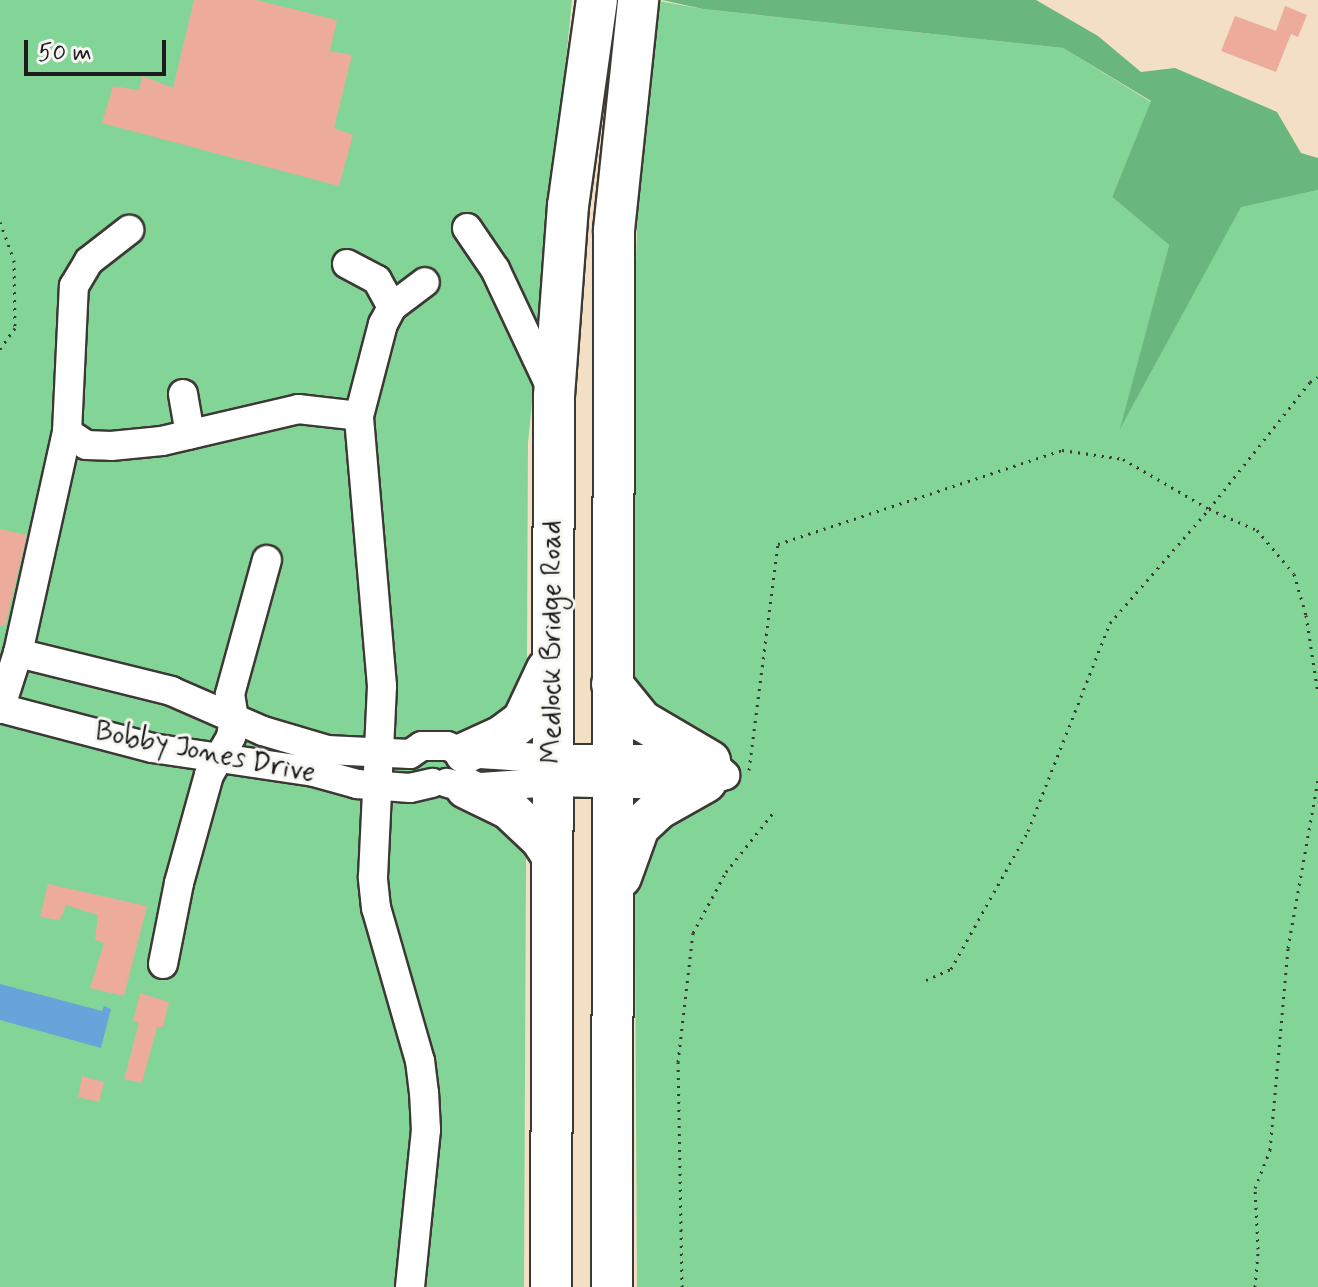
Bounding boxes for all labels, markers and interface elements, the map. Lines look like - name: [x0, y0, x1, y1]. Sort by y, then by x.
- scale bar: [28, 24, 170, 74]
- text: 50 m: [38, 38, 92, 69]
- street label: Medlock Bridge Road: [536, 521, 570, 763]
- street label: Bobby Jones Drive: [95, 716, 315, 790]

